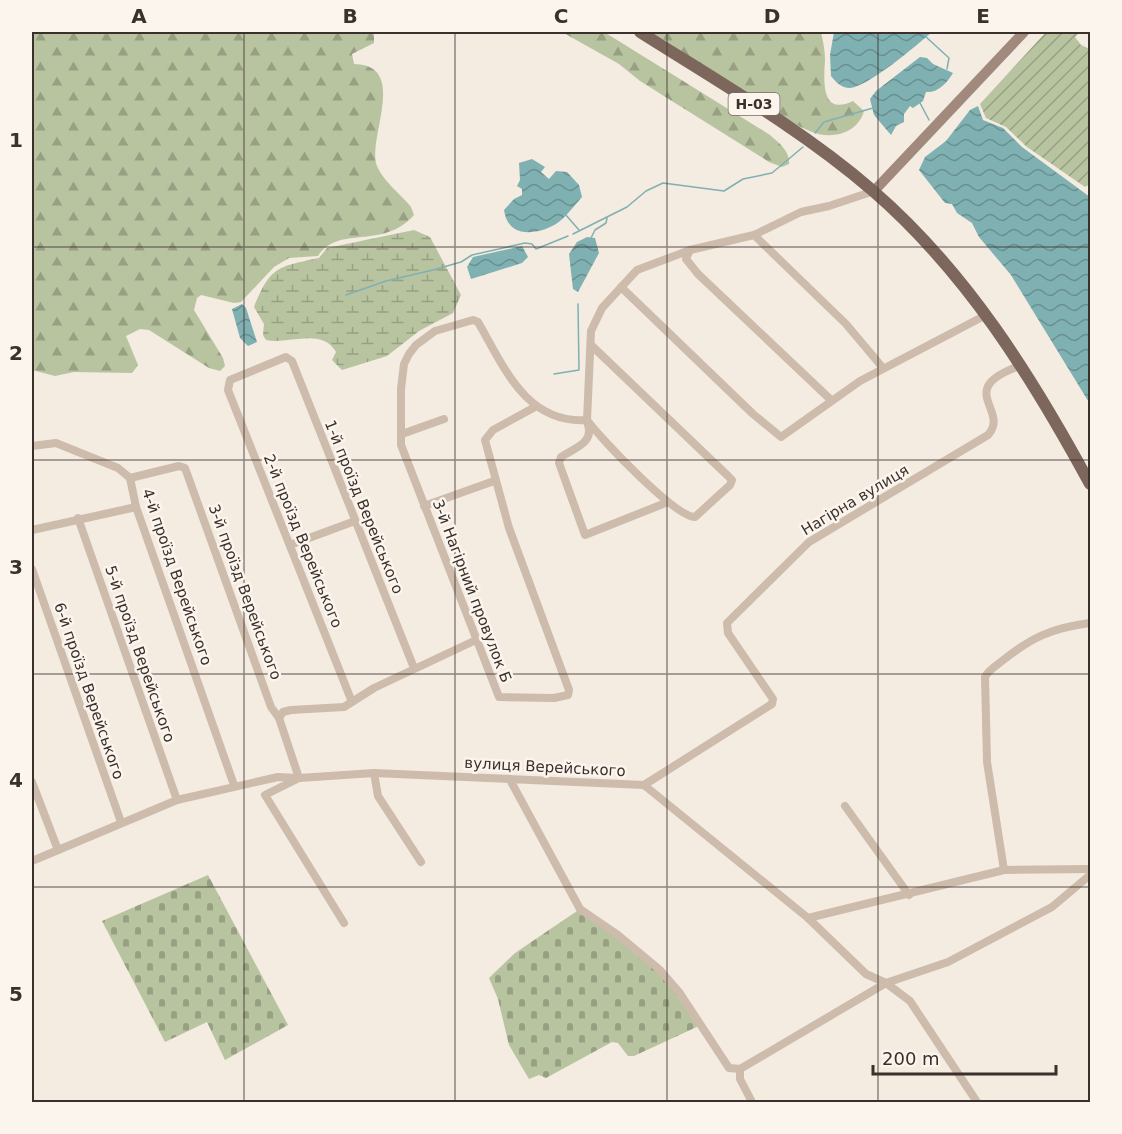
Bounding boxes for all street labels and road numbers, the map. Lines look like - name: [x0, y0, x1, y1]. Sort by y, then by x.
- road number: Н-03: [728, 93, 780, 115]
- street label: 1-й проїзд Верейського: [321, 418, 407, 596]
- street label: 2-й проїзд Верейського: [260, 452, 346, 630]
- street label: Нагірна вулиця: [798, 461, 912, 539]
- street label: 4-й проїзд Верейського: [138, 486, 216, 668]
- street label: 3-й Нагірний провулок Б: [429, 497, 515, 685]
- street label: 3-й проїзд Верейського: [205, 502, 285, 682]
- street label: 5-й проїзд Верейського: [101, 563, 179, 745]
- street label: 6-й проїзд Верейського: [50, 600, 128, 782]
- street label: вулиця Верейського: [464, 754, 626, 780]

